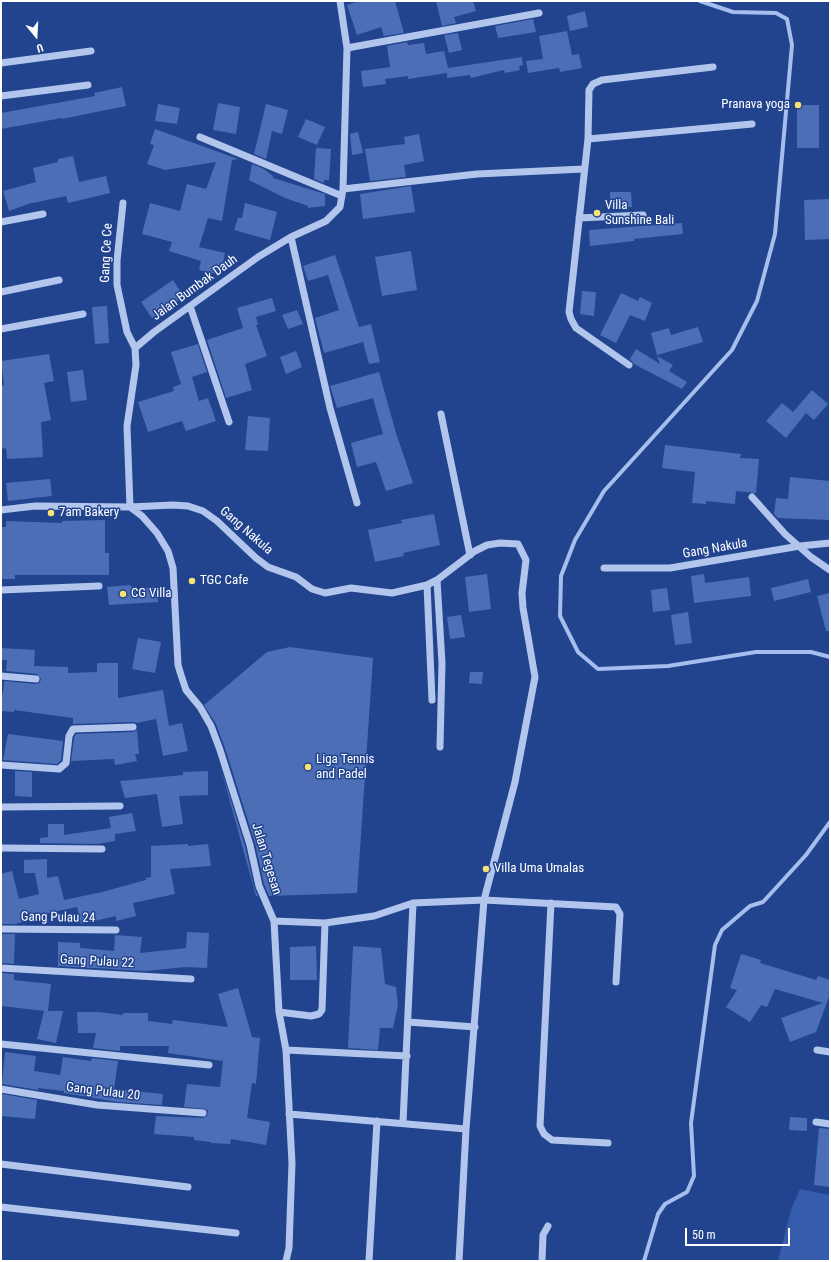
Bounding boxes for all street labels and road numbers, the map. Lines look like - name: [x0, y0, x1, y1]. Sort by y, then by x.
- street label: Gang Ce Ce: [98, 223, 116, 283]
- street label: Jalan Bumbak Dauh: [149, 252, 241, 324]
- street label: Gang Nakula: [216, 504, 276, 558]
- street label: Gang Nakula: [682, 536, 748, 562]
- street label: Jalan Tegesan: [248, 821, 284, 897]
- street label: Gang Pulau 24: [21, 910, 95, 926]
- street label: Gang Pulau 22: [59, 952, 135, 972]
- street label: Gang Pulau 20: [65, 1080, 141, 1104]

